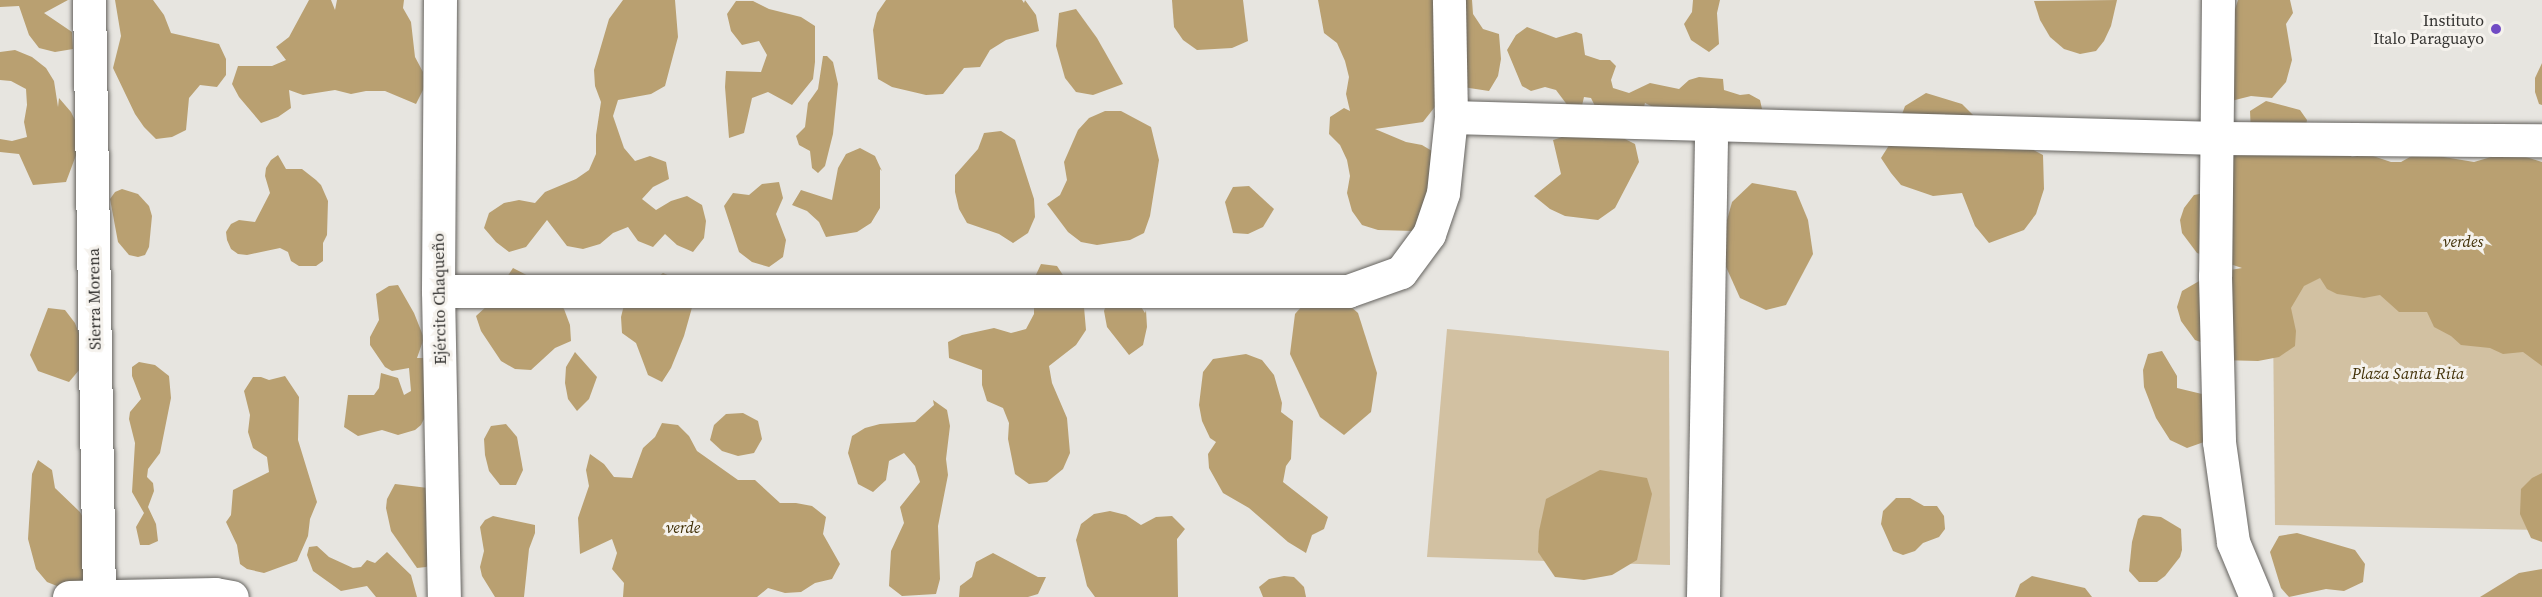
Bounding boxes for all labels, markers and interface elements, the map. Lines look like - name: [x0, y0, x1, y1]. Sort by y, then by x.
- place label: Instituto Italo Paraguayo: [2373, 10, 2484, 48]
- marker: Instituto Italo Paraguayo: [2489, 22, 2503, 36]
- park label: verdes: [2443, 231, 2483, 251]
- street label: Ejército Chaqueño: [428, 233, 450, 365]
- street label: Sierra Morena: [84, 248, 104, 350]
- park label: Plaza Santa Rita: [2352, 363, 2464, 383]
- park label: verde: [666, 517, 700, 537]

